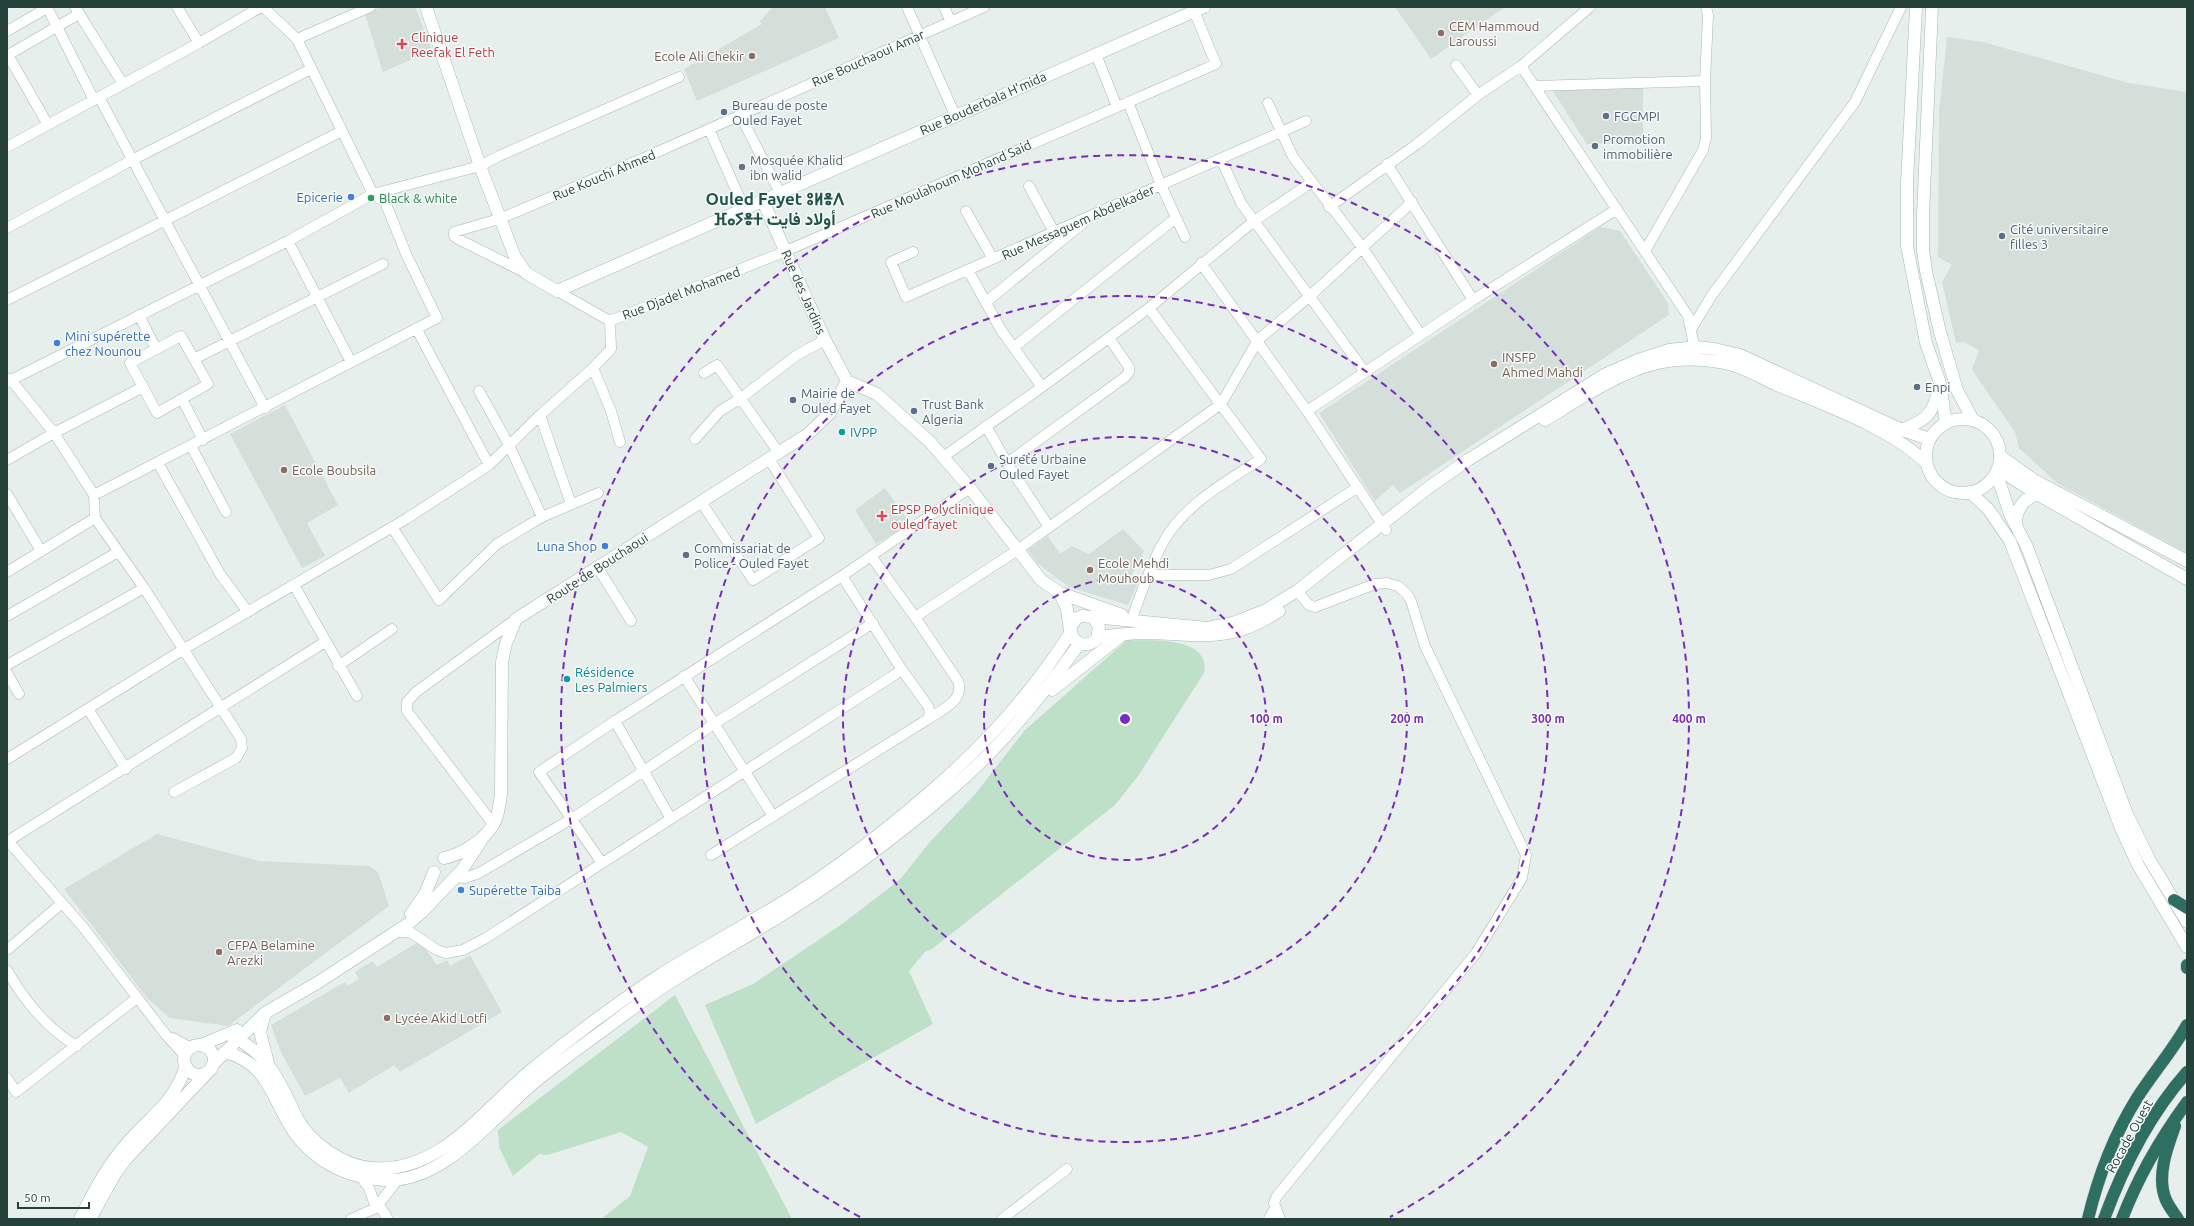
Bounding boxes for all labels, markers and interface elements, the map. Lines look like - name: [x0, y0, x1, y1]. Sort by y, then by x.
- place label: CEM Hammoud Laroussi: [1449, 19, 1539, 48]
- street label: Rue Bouchaoui Amar: [810, 27, 926, 89]
- marker: CEM Hammoud Laroussi: [1436, 28, 1446, 38]
- place label: Clinique Reefak El Feth: [411, 30, 495, 59]
- marker: Clinique Reefak El Feth: [396, 38, 408, 50]
- place label: Ecole Ali Chekir: [654, 49, 744, 63]
- marker: Ecole Ali Chekir: [747, 51, 757, 61]
- street label: Rue Bouderbala H'mida: [918, 69, 1048, 137]
- place label: Bureau de poste Ouled Fayet: [732, 98, 828, 127]
- marker: Bureau de poste Ouled Fayet: [719, 107, 729, 117]
- place label: FGCMPI: [1614, 109, 1660, 123]
- marker: FGCMPI: [1601, 111, 1611, 121]
- place label: Promotion immobilière: [1603, 132, 1673, 161]
- street label: Rue Moulahoum Mohand Said: [869, 137, 1033, 221]
- marker: Promotion immobilière: [1590, 141, 1600, 151]
- street label: Rue Kouchi Ahmed: [551, 147, 657, 203]
- place label: Mosquée Khalid ibn walid: [750, 153, 843, 182]
- marker: Mosquée Khalid ibn walid: [737, 162, 747, 172]
- street label: Rue Messaguem Abdelkader: [1000, 182, 1157, 262]
- district label: Ouled Fayet ⵓⵍⴻⴷ ⴼⴰⵢⴻⵜ أولاد فايت: [706, 189, 845, 230]
- place label: Epicerie: [296, 190, 343, 204]
- place label: Black & white: [379, 191, 457, 205]
- marker: Epicerie: [346, 192, 356, 202]
- marker: Black & white: [366, 193, 376, 203]
- place label: Cité universitaire filles 3: [2010, 222, 2109, 251]
- marker: Cité universitaire filles 3: [1997, 231, 2007, 241]
- street label: Rue des Jardins: [779, 248, 829, 337]
- street label: Rue Djadel Mohamed: [620, 264, 742, 322]
- place label: Mini supérette chez Nounou: [65, 329, 150, 358]
- marker: Mini supérette chez Nounou: [52, 338, 62, 348]
- place label: INSFP Ahmed Mahdi: [1502, 350, 1583, 379]
- marker: INSFP Ahmed Mahdi: [1489, 359, 1499, 369]
- place label: Enpi: [1925, 380, 1950, 394]
- marker: Enpi: [1912, 382, 1922, 392]
- place label: Mairie de Ouled Fayet: [801, 386, 871, 415]
- marker: Mairie de Ouled Fayet: [788, 395, 798, 405]
- place label: Trust Bank Algeria: [922, 397, 984, 426]
- marker: Trust Bank Algeria: [909, 406, 919, 416]
- place label: IVPP: [850, 425, 877, 439]
- marker: IVPP: [837, 427, 847, 437]
- place label: Sureté Urbaine Ouled Fayet: [999, 452, 1086, 481]
- marker: Sureté Urbaine Ouled Fayet: [986, 461, 996, 471]
- place label: Ecole Boubsila: [292, 463, 376, 477]
- marker: Ecole Boubsila: [279, 465, 289, 475]
- place label: EPSP Polyclinique ouled fayet: [891, 502, 994, 531]
- marker: EPSP Polyclinique ouled fayet: [876, 510, 888, 522]
- street label: Route de Bouchaoui: [544, 530, 650, 606]
- place label: Luna Shop: [536, 539, 597, 553]
- marker: Luna Shop: [600, 541, 610, 551]
- place label: Commissariat de Police - Ouled Fayet: [694, 541, 809, 570]
- marker: Commissariat de Police - Ouled Fayet: [681, 550, 691, 560]
- place label: Ecole Mehdi Mouhoub: [1098, 556, 1169, 585]
- marker: Ecole Mehdi Mouhoub: [1085, 565, 1095, 575]
- place label: Résidence Les Palmiers: [575, 665, 648, 694]
- marker: Résidence Les Palmiers: [562, 674, 572, 684]
- centre of rings: [1118, 712, 1132, 726]
- text: 100 m: [1249, 712, 1283, 725]
- text: 200 m: [1390, 712, 1424, 725]
- text: 300 m: [1531, 712, 1565, 725]
- text: 400 m: [1672, 712, 1706, 725]
- place label: Supérette Taiba: [469, 883, 561, 897]
- marker: Supérette Taiba: [456, 885, 466, 895]
- place label: CFPA Belamine Arezki: [227, 938, 315, 967]
- marker: CFPA Belamine Arezki: [214, 947, 224, 957]
- place label: Lycée Akid Lotfi: [395, 1011, 487, 1025]
- marker: Lycée Akid Lotfi: [382, 1013, 392, 1023]
- street label: Rocade Ouest: [2103, 1097, 2155, 1175]
- scale bar: [18, 1184, 89, 1210]
- text: 50 m: [24, 1191, 51, 1204]

